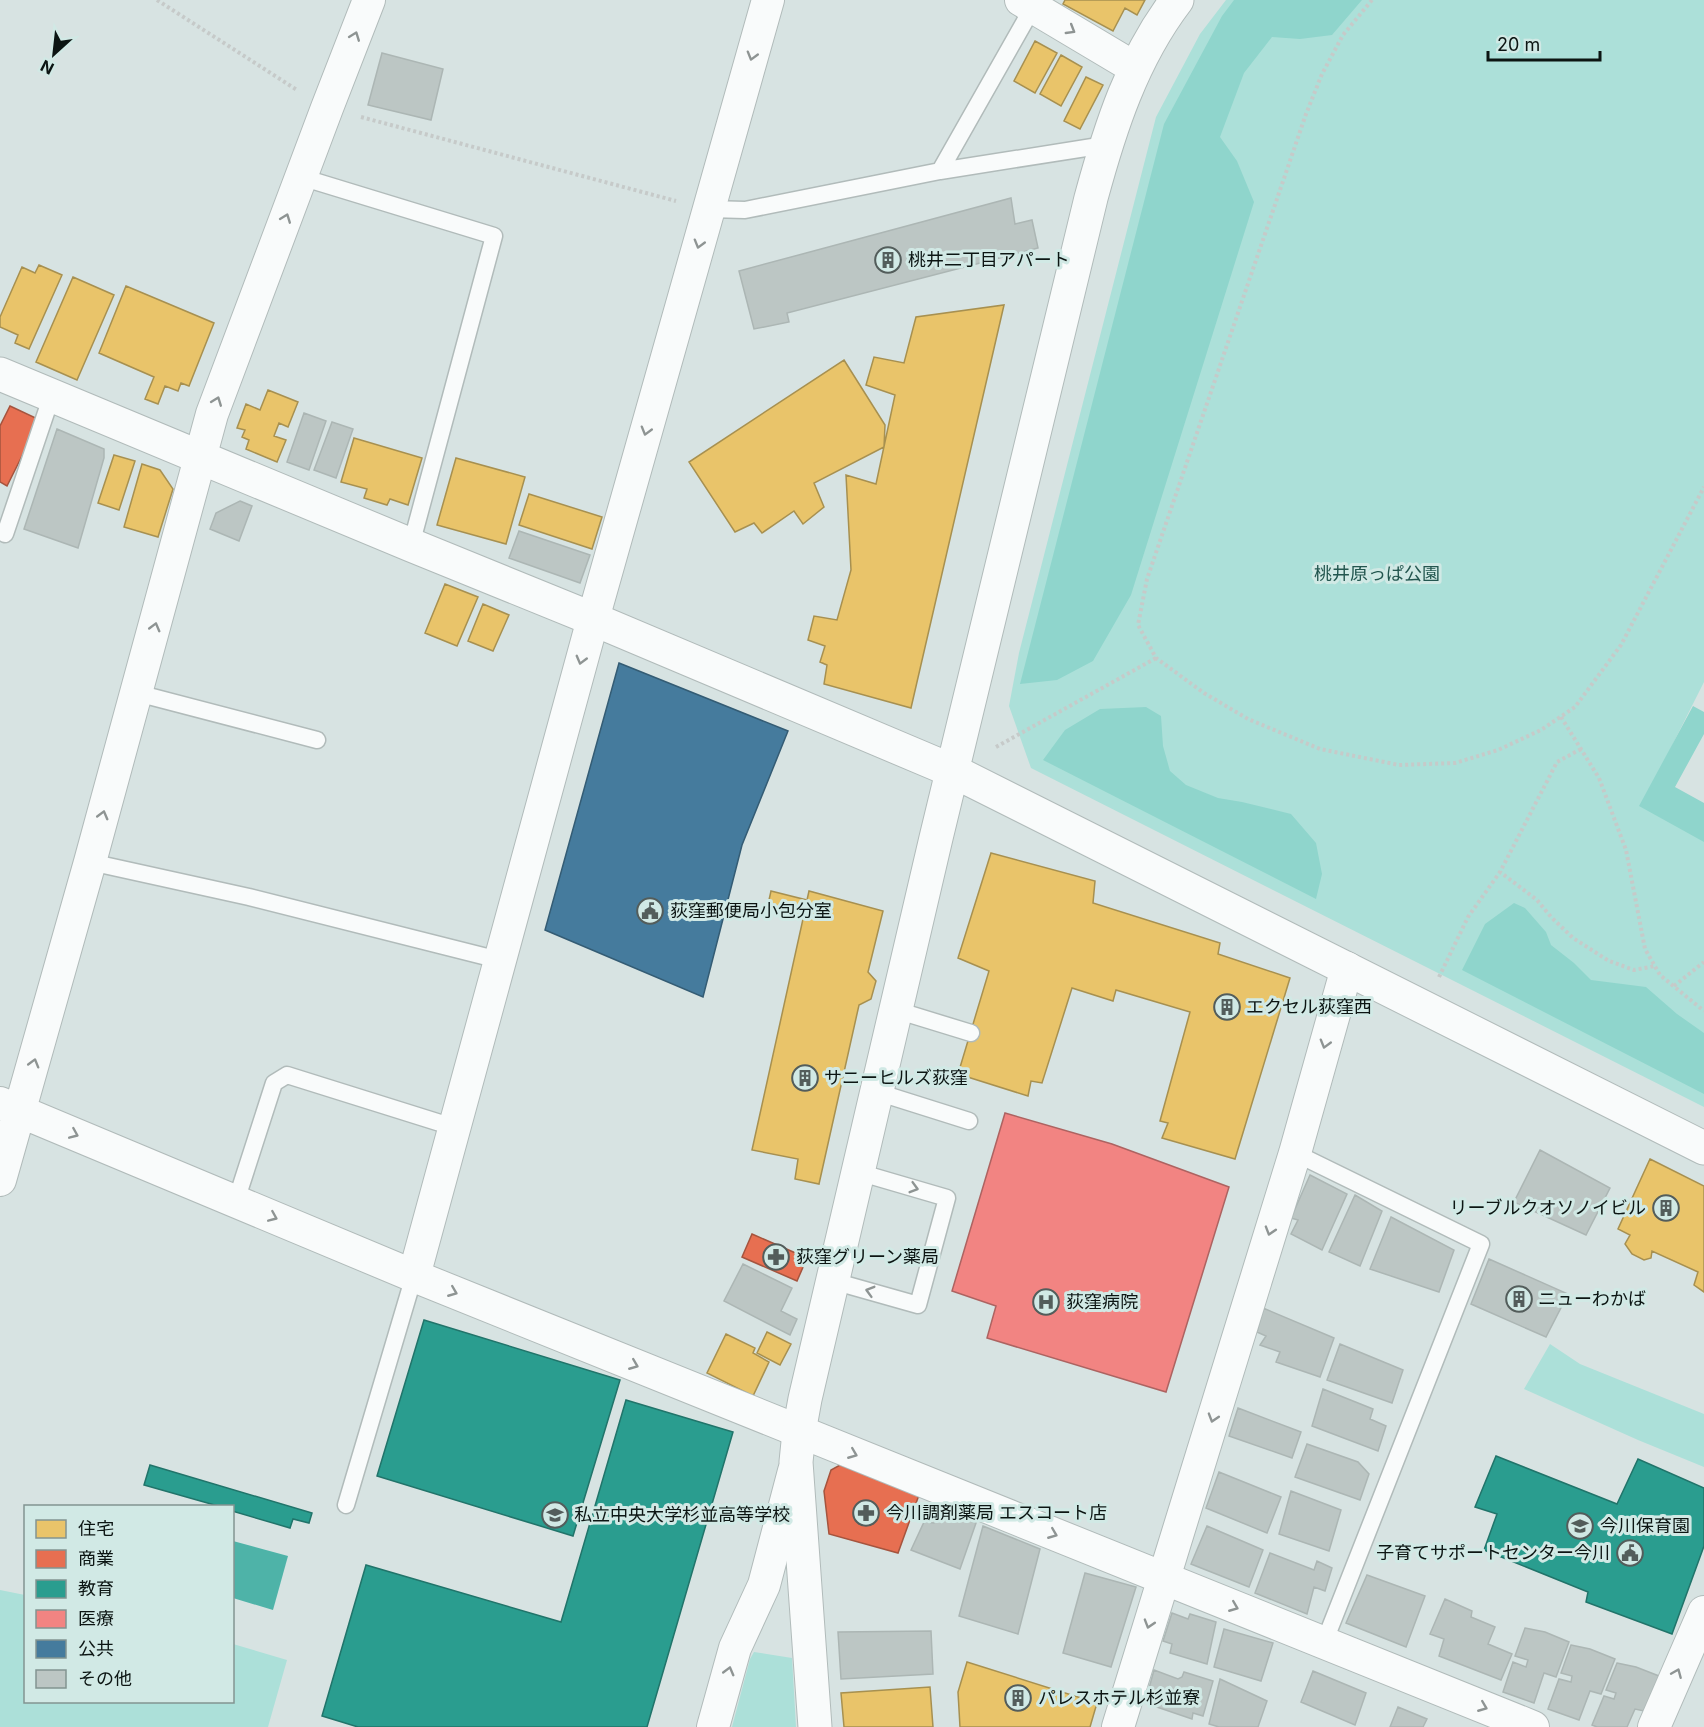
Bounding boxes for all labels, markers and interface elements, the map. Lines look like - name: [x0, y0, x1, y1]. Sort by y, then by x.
- one-way arrow: [1065, 23, 1075, 35]
- north arrow: [24, 24, 84, 84]
- scale bar: [1488, 24, 1600, 62]
- one-way arrow: [348, 31, 360, 42]
- text: 20 m: [1497, 34, 1540, 55]
- one-way arrow: [747, 50, 759, 61]
- text: N: [37, 56, 57, 79]
- one-way arrow: [278, 213, 291, 224]
- one-way arrow: [694, 238, 706, 249]
- building icon: 桃井二丁目アパート: [873, 245, 903, 275]
- place label: 桃井二丁目アパート: [908, 249, 1070, 270]
- one-way arrow: [210, 396, 222, 407]
- one-way arrow: [641, 426, 653, 436]
- park label: 桃井原っぱ公園: [1314, 563, 1440, 584]
- one-way arrow: [147, 622, 160, 632]
- one-way arrow: [576, 655, 589, 665]
- one-way arrow: [96, 810, 109, 820]
- public building icon: 荻窪郵便局小包分室: [635, 896, 665, 926]
- place label: 荻窪郵便局小包分室: [670, 900, 832, 921]
- building icon: エクセル荻窪西: [1212, 992, 1242, 1022]
- place label: エクセル荻窪西: [1246, 996, 1372, 1017]
- one-way arrow: [1320, 1038, 1332, 1049]
- one-way arrow: [26, 1058, 39, 1068]
- building icon: サニーヒルズ荻窪: [790, 1063, 820, 1093]
- place label: サニーヒルズ荻窪: [824, 1067, 968, 1088]
- one-way arrow: [68, 1127, 79, 1139]
- one-way arrow: [909, 1181, 919, 1193]
- building icon: リーブルクオソノイビル: [1651, 1193, 1681, 1223]
- place label: リーブルクオソノイビル: [1450, 1197, 1646, 1218]
- one-way arrow: [267, 1210, 278, 1222]
- one-way arrow: [1265, 1225, 1278, 1236]
- pharmacy icon: 荻窪グリーン薬局: [761, 1242, 791, 1272]
- place label: 荻窪グリーン薬局: [796, 1246, 939, 1267]
- building icon: ニューわかば: [1504, 1284, 1534, 1314]
- one-way arrow: [447, 1285, 458, 1297]
- one-way arrow: [865, 1286, 875, 1299]
- hospital icon: 荻窪病院: [1031, 1287, 1061, 1317]
- place label: ニューわかば: [1538, 1288, 1646, 1309]
- place label: 荻窪病院: [1066, 1291, 1138, 1312]
- one-way arrow: [628, 1358, 639, 1370]
- one-way arrow: [1208, 1412, 1220, 1423]
- one-way arrow: [847, 1447, 858, 1459]
- pharmacy icon: 今川調剤薬局 エスコート店: [851, 1498, 881, 1528]
- school or university icon: 私立中央大学杉並高等学校: [540, 1500, 570, 1530]
- place label: 今川調剤薬局 エスコート店: [886, 1502, 1107, 1523]
- place label: 私立中央大学杉並高等学校: [574, 1504, 790, 1525]
- legend: [24, 1505, 234, 1703]
- school or university icon: 今川保育園: [1565, 1511, 1595, 1541]
- place label: 今川保育園: [1600, 1515, 1690, 1536]
- text: 住宅: [78, 1518, 114, 1539]
- one-way arrow: [1048, 1527, 1058, 1540]
- public building icon: 子育てサポートセンター今川: [1615, 1538, 1645, 1568]
- place label: 子育てサポートセンター今川: [1376, 1542, 1610, 1563]
- text: 商業: [78, 1548, 114, 1569]
- text: 教育: [78, 1578, 114, 1599]
- one-way arrow: [1228, 1600, 1239, 1612]
- text: 医療: [78, 1608, 114, 1629]
- one-way arrow: [1144, 1618, 1157, 1629]
- text: 公共: [78, 1638, 114, 1659]
- one-way arrow: [721, 1666, 734, 1676]
- text: その他: [78, 1668, 132, 1689]
- one-way arrow: [1670, 1669, 1682, 1680]
- building icon: パレスホテル杉並寮: [1003, 1683, 1033, 1713]
- place label: パレスホテル杉並寮: [1038, 1687, 1200, 1708]
- one-way arrow: [1477, 1700, 1488, 1712]

